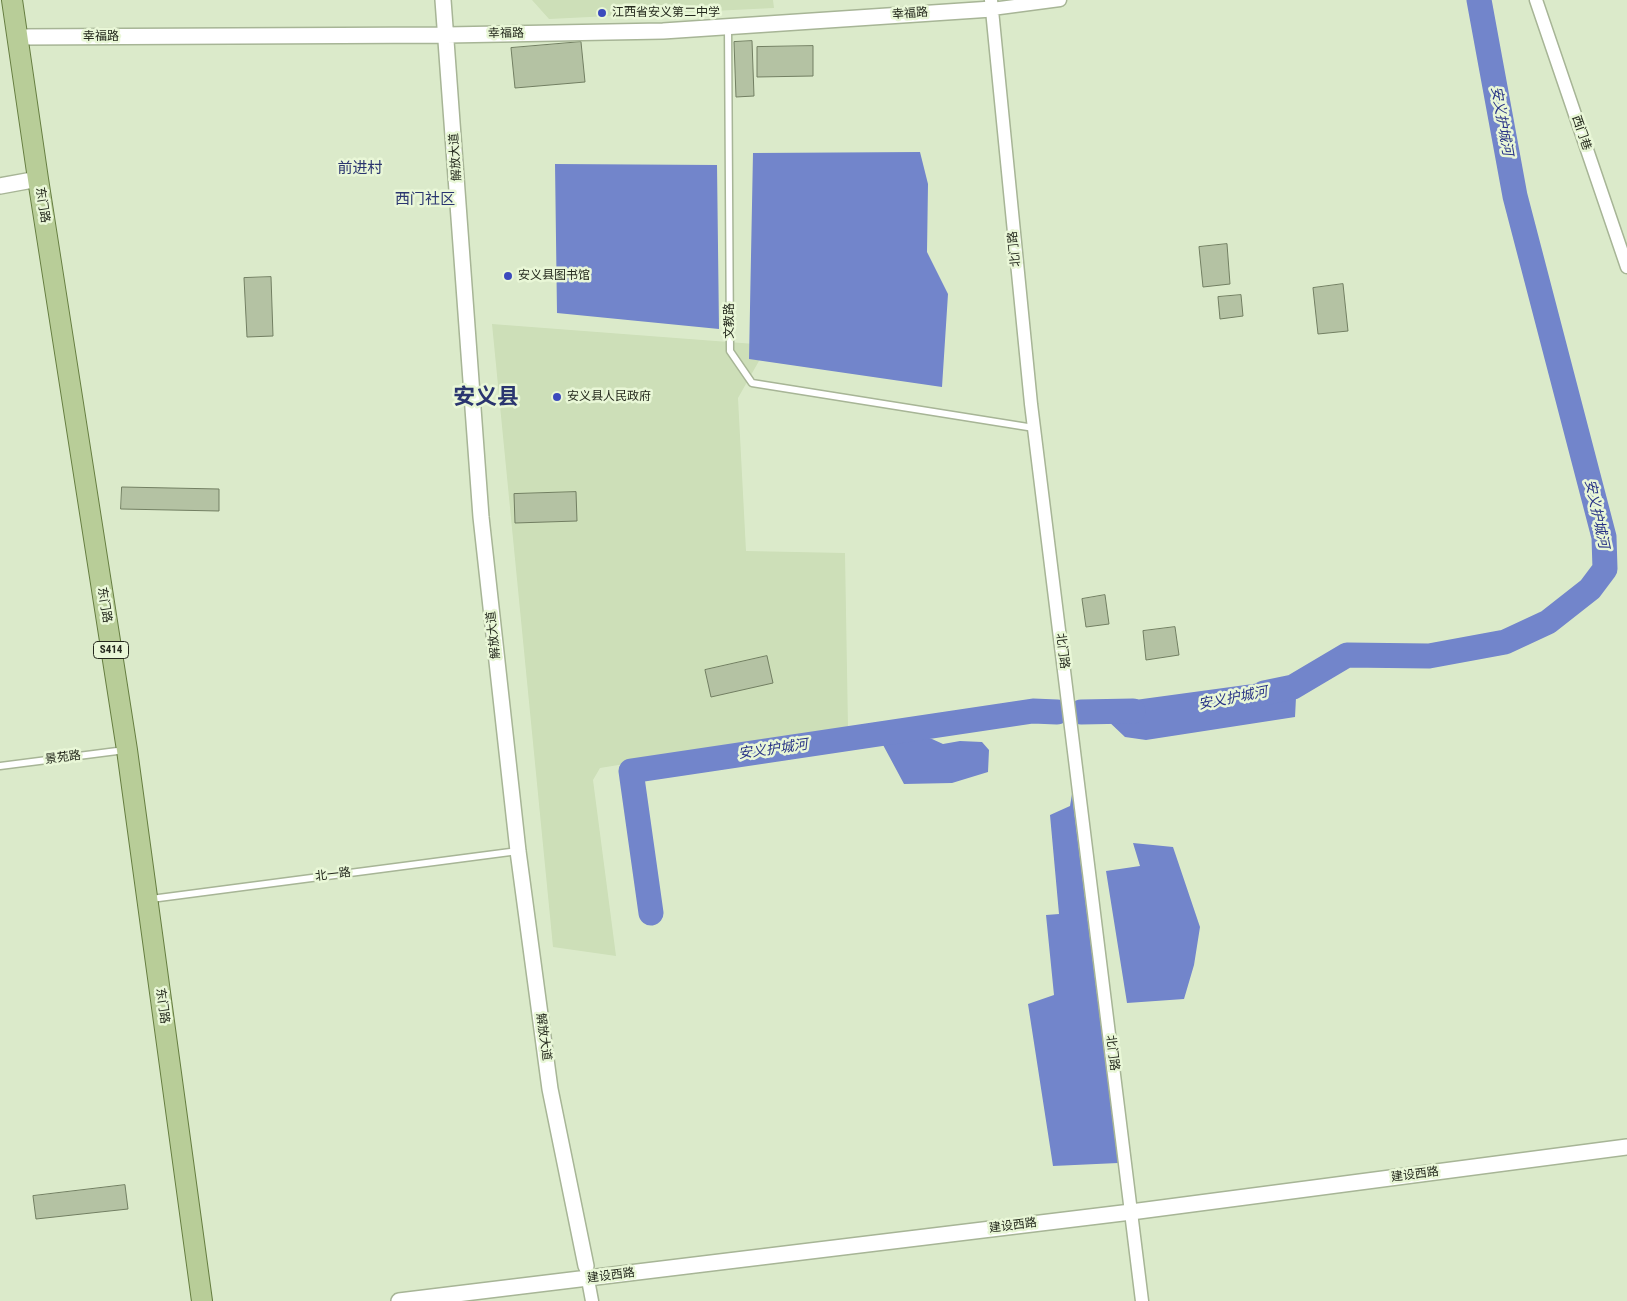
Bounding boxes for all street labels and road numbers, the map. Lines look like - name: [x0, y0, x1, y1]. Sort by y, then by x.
- street label: 幸福路: [892, 6, 928, 22]
- street label: 幸福路: [488, 26, 524, 42]
- street label: 幸福路: [83, 30, 119, 44]
- street label: 西门巷: [1568, 114, 1594, 152]
- street label: 解放大道: [447, 133, 465, 181]
- street label: 东门路: [32, 186, 52, 224]
- street label: 北门路: [1006, 230, 1024, 268]
- street label: 文教路: [723, 303, 737, 339]
- street label: 东门路: [94, 586, 114, 624]
- street label: 解放大道: [484, 610, 504, 660]
- street label: 北门路: [1053, 632, 1071, 670]
- road number: S414: [94, 642, 128, 658]
- street label: 景苑路: [44, 749, 82, 767]
- street label: 北一路: [314, 866, 352, 884]
- street label: 东门路: [152, 987, 172, 1025]
- street label: 解放大道: [533, 1012, 553, 1062]
- street label: 北门路: [1103, 1034, 1121, 1072]
- street label: 建设西路: [1390, 1165, 1440, 1185]
- street label: 建设西路: [988, 1216, 1038, 1236]
- street label: 建设西路: [586, 1266, 636, 1286]

